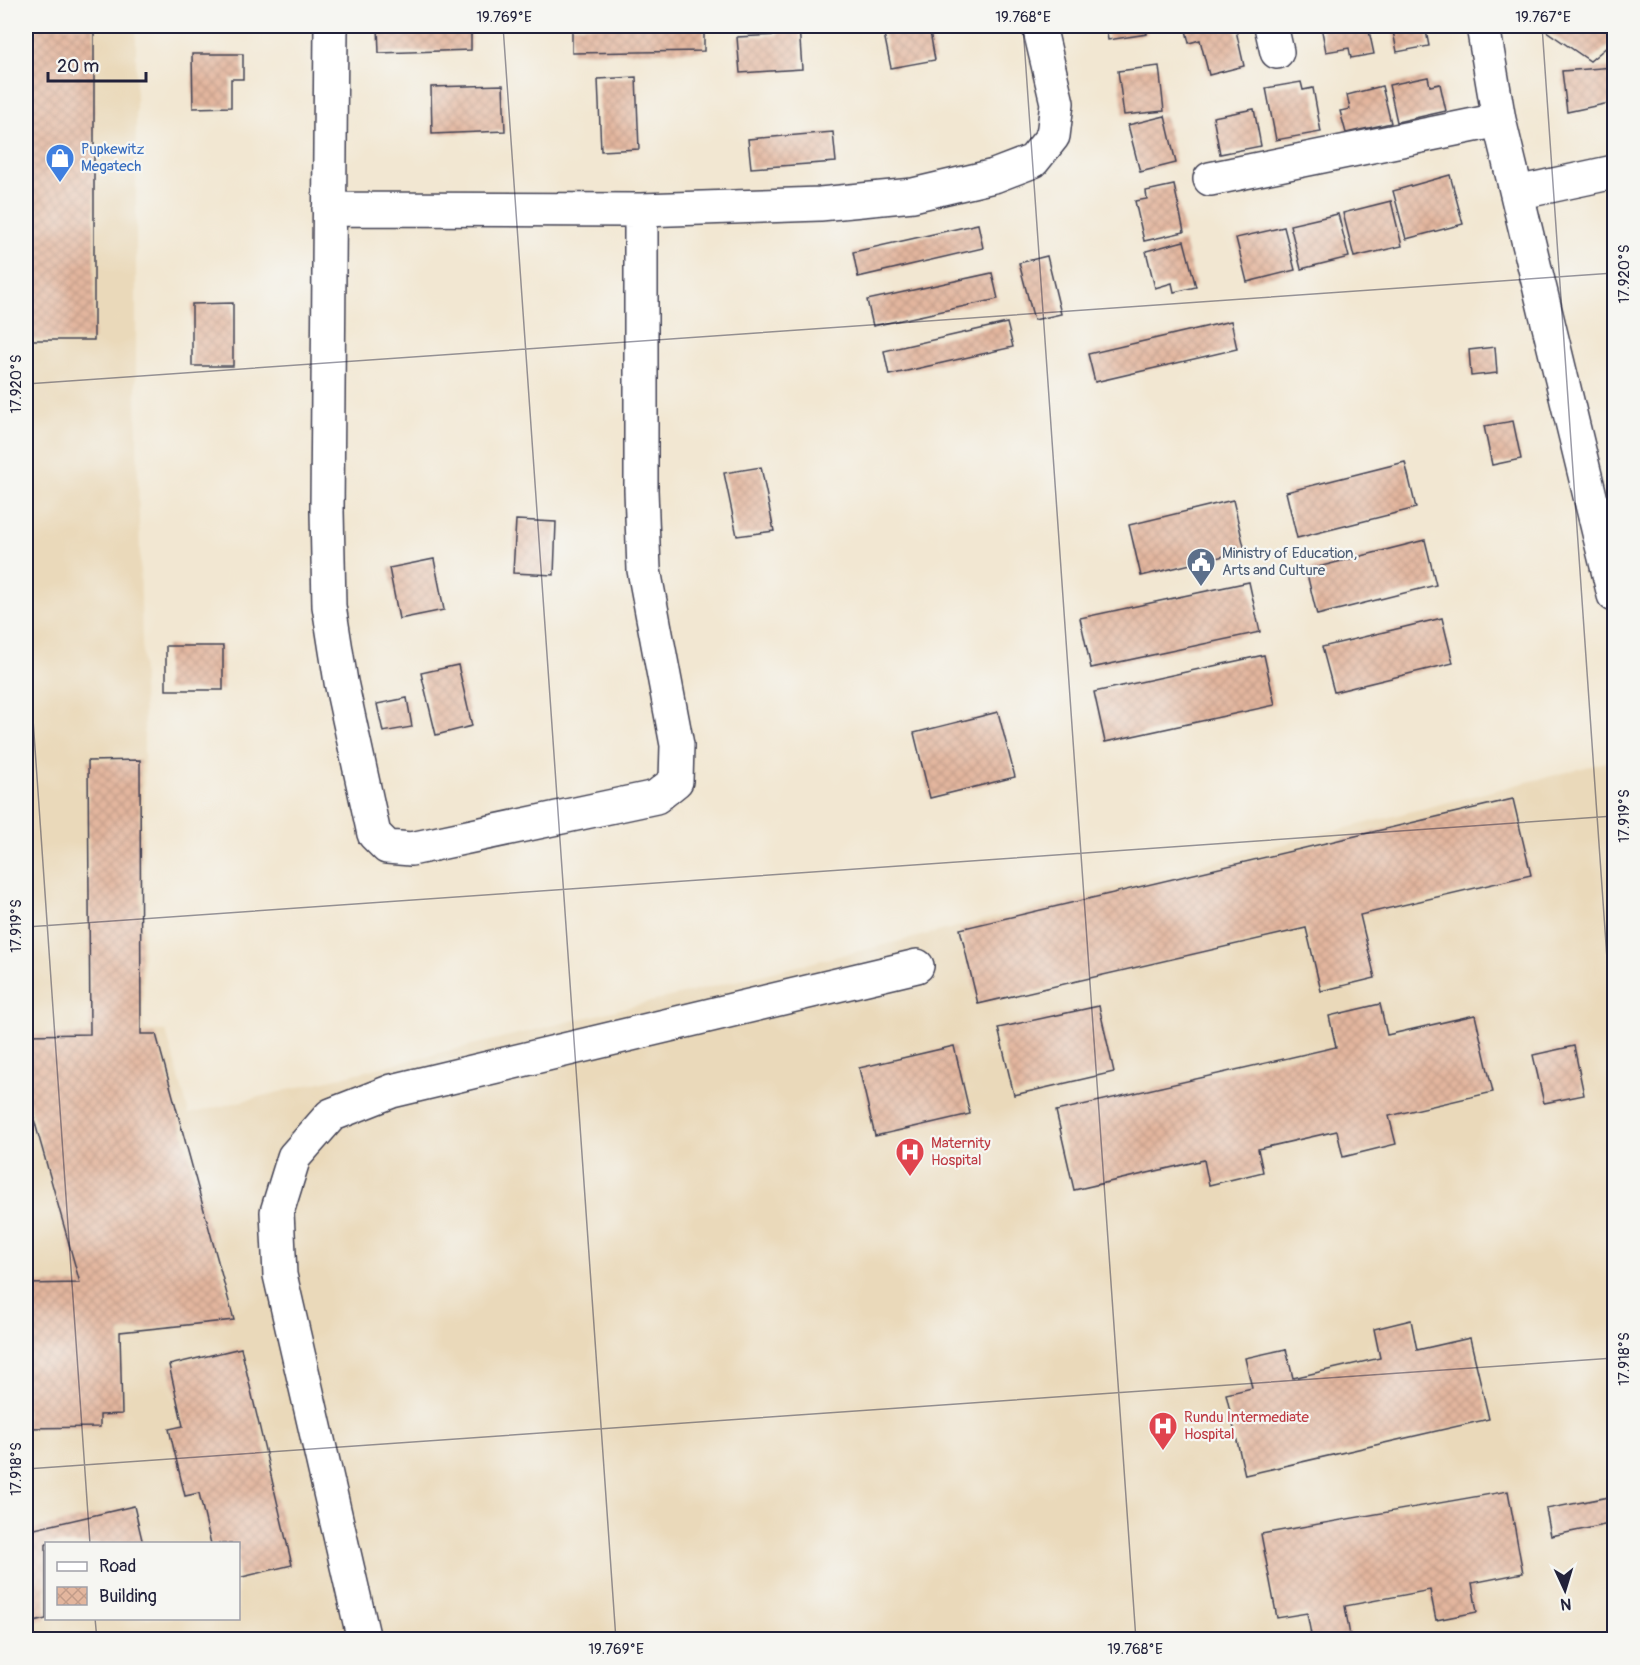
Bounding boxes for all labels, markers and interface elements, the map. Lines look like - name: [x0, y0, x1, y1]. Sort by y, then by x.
- text: 19.769°E: [476, 8, 532, 27]
- text: 19.768°E: [995, 8, 1051, 27]
- text: 19.767°E: [1515, 8, 1571, 27]
- scale bar: [48, 45, 146, 83]
- text: 20 m: [57, 55, 99, 78]
- place label: Pupkewitz Megatech: [81, 140, 144, 176]
- shop icon: Pupkewitz Megatech: [44, 142, 76, 184]
- text: 17.920°S: [1615, 245, 1634, 303]
- text: 17.920°S: [7, 355, 26, 413]
- place label: Ministry of Education, Arts and Culture: [1222, 544, 1357, 580]
- public building icon: Ministry of Education, Arts and Culture: [1185, 546, 1217, 588]
- text: 17.919°S: [1615, 789, 1634, 843]
- text: 17.919°S: [7, 899, 26, 953]
- place label: Maternity Hospital: [931, 1134, 991, 1170]
- hospital icon: Maternity Hospital: [894, 1136, 926, 1178]
- text: 17.918°S: [1615, 1332, 1634, 1386]
- place label: Rundu Intermediate Hospital: [1184, 1408, 1310, 1444]
- hospital icon: Rundu Intermediate Hospital: [1147, 1410, 1179, 1452]
- text: 17.918°S: [7, 1442, 26, 1496]
- legend: [45, 1542, 240, 1620]
- text: Road: [99, 1555, 136, 1578]
- north arrow: [1535, 1560, 1595, 1620]
- text: Building: [99, 1585, 157, 1608]
- text: N: [1560, 1594, 1572, 1614]
- text: 19.769°E: [588, 1640, 644, 1659]
- text: 19.768°E: [1107, 1640, 1163, 1659]

